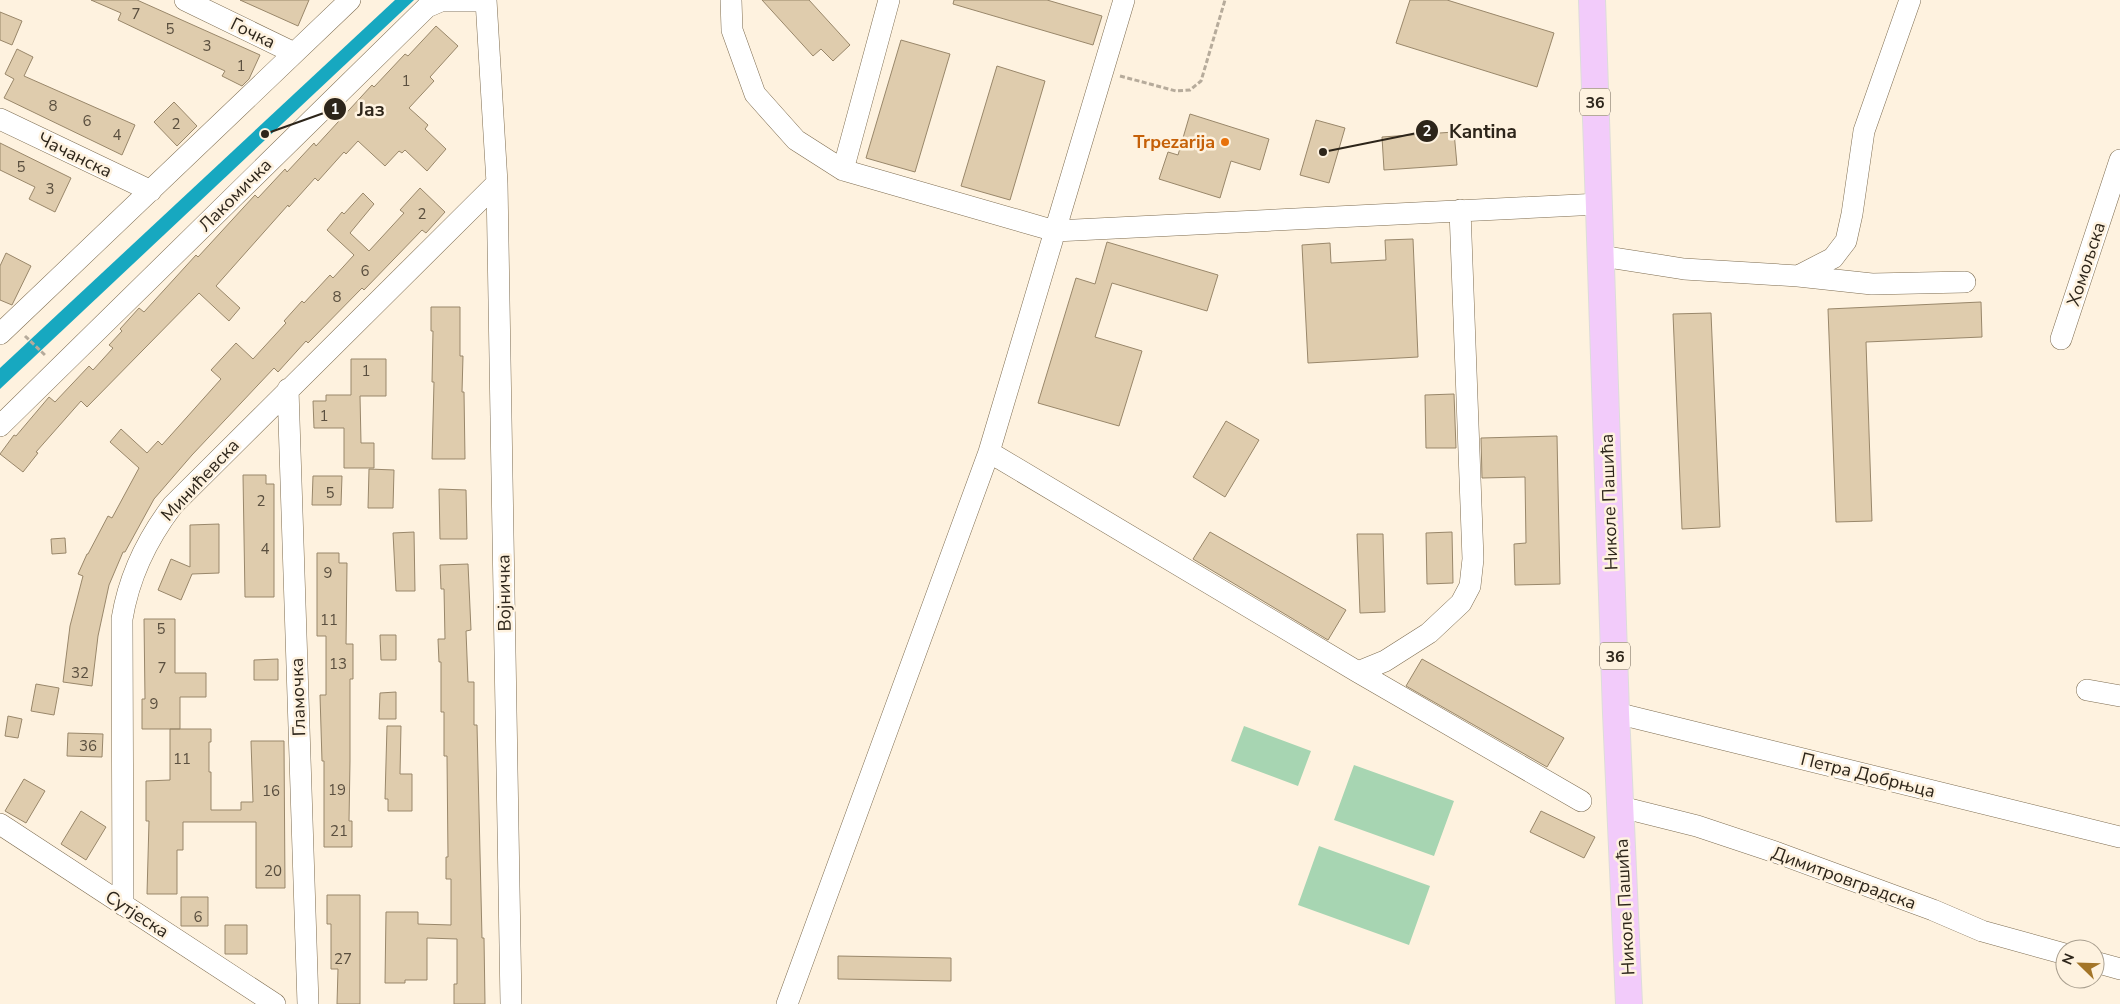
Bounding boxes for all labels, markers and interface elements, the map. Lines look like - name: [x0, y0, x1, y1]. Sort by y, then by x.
- house number: 7: [131, 4, 141, 24]
- street label: Гочка: [227, 12, 279, 54]
- house number: 5: [165, 19, 175, 39]
- house number: 3: [202, 36, 212, 56]
- house number: 1: [236, 56, 246, 76]
- house number: 1: [401, 71, 411, 91]
- road number: 36: [1580, 88, 1610, 115]
- callout: Јаз: [323, 92, 395, 126]
- house number: 8: [48, 96, 58, 116]
- text: Јаз: [356, 97, 385, 123]
- text: 1: [330, 99, 340, 119]
- house number: 6: [82, 111, 92, 131]
- house number: 2: [171, 114, 181, 134]
- callout: Kantina: [1414, 114, 1527, 148]
- text: Kantina: [1449, 119, 1517, 145]
- text: 2: [1422, 121, 1432, 141]
- house number: 4: [112, 125, 122, 145]
- street label: Чачанска: [34, 127, 116, 183]
- place label: Trpezarija: [1133, 130, 1215, 154]
- marker: Trpezarija: [1219, 136, 1231, 148]
- street label: Лакомичка: [193, 153, 277, 237]
- house number: 5: [16, 157, 26, 177]
- house number: 3: [45, 179, 55, 199]
- house number: 2: [417, 204, 427, 224]
- street label: Хомољска: [2061, 219, 2111, 309]
- house number: 6: [360, 261, 370, 281]
- house number: 8: [332, 287, 342, 307]
- house number: 1: [361, 361, 371, 381]
- house number: 1: [319, 406, 329, 426]
- street label: Николе Пашића: [1595, 433, 1623, 571]
- street label: Минићевска: [156, 434, 244, 526]
- house number: 5: [325, 483, 335, 503]
- house number: 2: [256, 491, 266, 511]
- house number: 4: [260, 539, 270, 559]
- street label: Војничка: [491, 554, 517, 632]
- house number: 9: [323, 563, 333, 583]
- house number: 11: [320, 610, 338, 630]
- house number: 5: [156, 619, 166, 639]
- road number: 36: [1600, 642, 1630, 669]
- house number: 13: [329, 654, 347, 674]
- street label: Гламочка: [285, 657, 311, 737]
- house number: 7: [157, 658, 167, 678]
- house number: 32: [71, 663, 89, 683]
- house number: 9: [149, 694, 159, 714]
- house number: 36: [79, 736, 97, 756]
- street label: Петра Добрњца: [1798, 747, 1938, 803]
- house number: 11: [173, 749, 191, 769]
- house number: 19: [328, 780, 346, 800]
- house number: 16: [262, 781, 280, 801]
- house number: 21: [330, 821, 348, 841]
- street label: Николе Пашића: [1609, 838, 1641, 976]
- street label: Димитровградска: [1768, 841, 1920, 915]
- house number: 20: [264, 861, 282, 881]
- street label: Сутјеска: [101, 885, 173, 943]
- house number: 6: [193, 907, 203, 927]
- north arrow: [2055, 939, 2105, 989]
- house number: 27: [334, 949, 352, 969]
- text: N: [2058, 951, 2079, 968]

